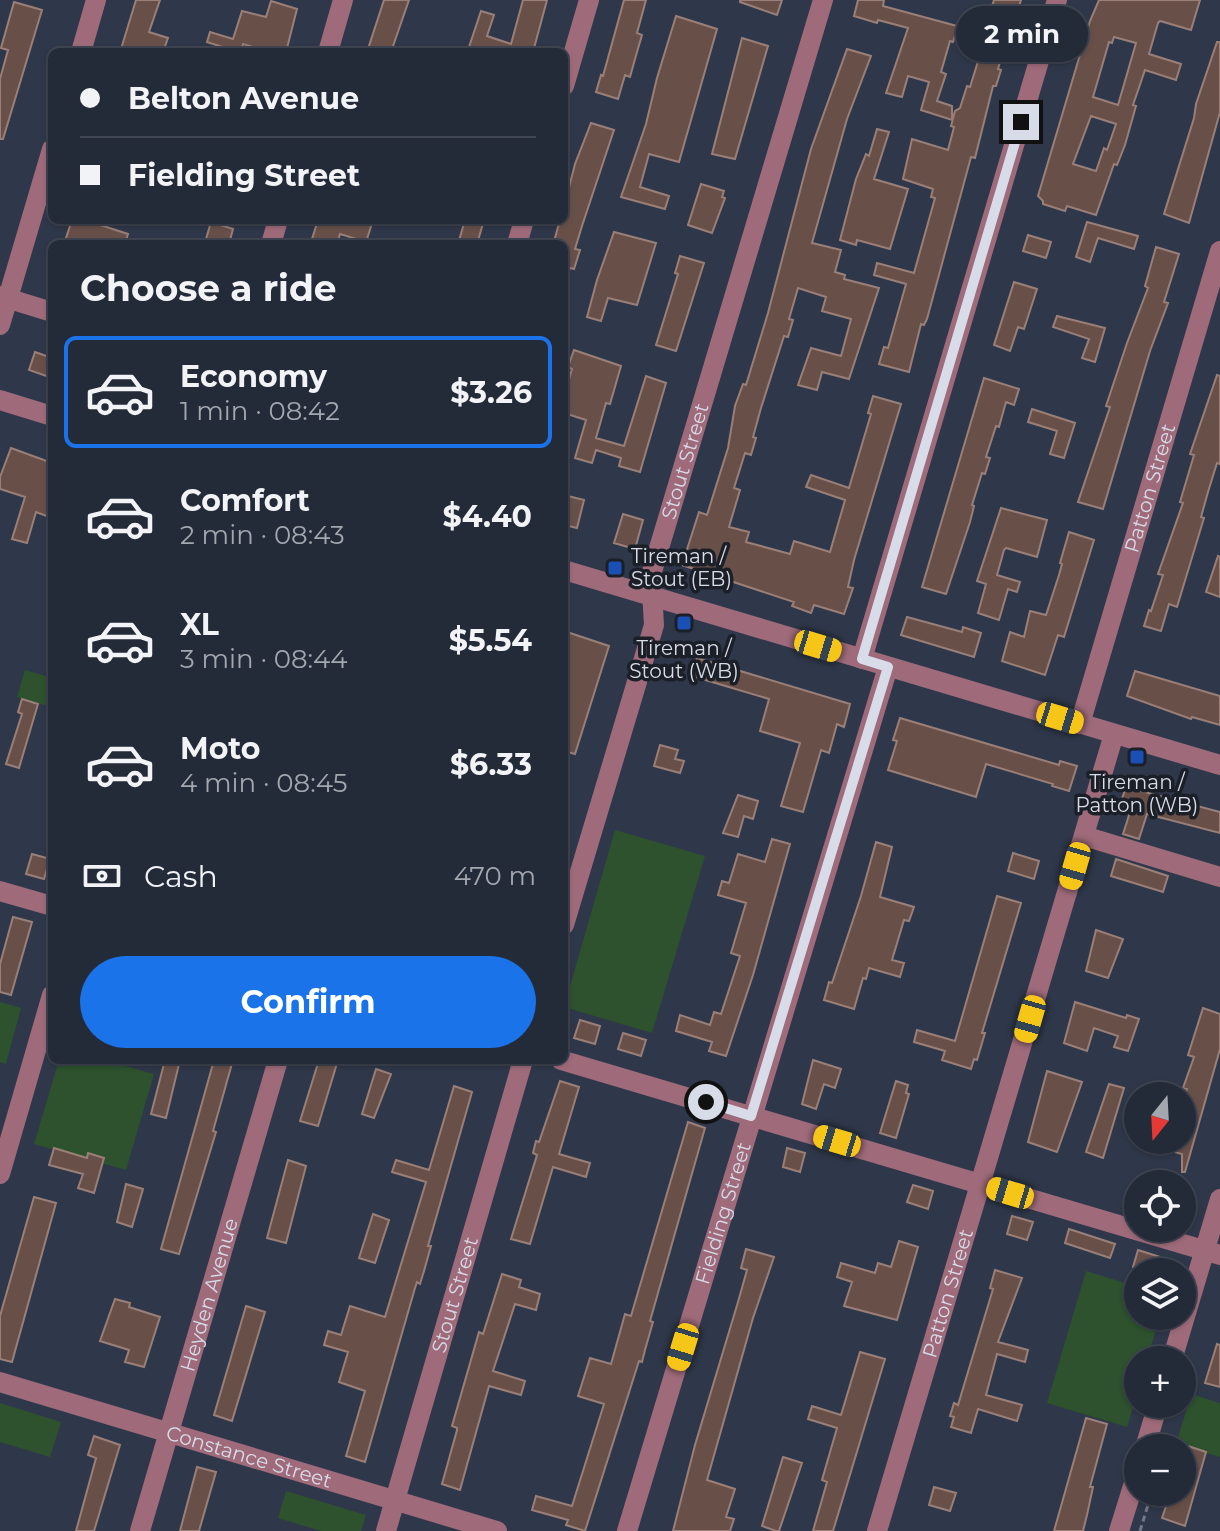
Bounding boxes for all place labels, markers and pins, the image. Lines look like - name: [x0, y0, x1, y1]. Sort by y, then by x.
- place label: Tireman / Stout (EB): [631, 544, 732, 591]
- marker: Tireman / Stout (EB): [606, 559, 624, 577]
- marker: Tireman / Stout (WB): [675, 614, 693, 632]
- place label: Tireman / Stout (WB): [629, 636, 739, 683]
- marker: Tireman / Patton (WB): [1128, 748, 1146, 766]
- place label: Tireman / Patton (WB): [1076, 770, 1198, 817]

